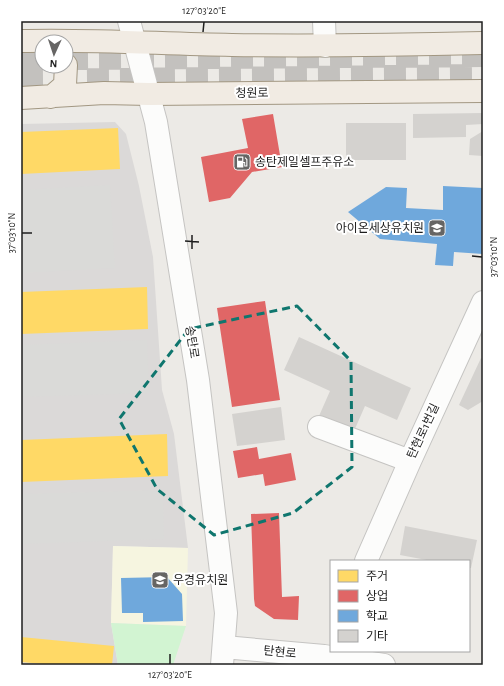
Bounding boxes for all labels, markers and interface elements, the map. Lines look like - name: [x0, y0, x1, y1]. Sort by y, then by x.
- text: 127°03'20"E: [182, 6, 226, 16]
- north arrow: [34, 34, 74, 74]
- text: N: [49, 58, 58, 69]
- street label: 청원로: [235, 87, 269, 99]
- fuel station icon: 송탄제일셀프주유소: [232, 152, 252, 172]
- place label: 송탄제일셀프주유소: [255, 156, 354, 168]
- text: 37°03'10"N: [7, 213, 17, 253]
- school or university icon: 아이온세상유치원: [427, 218, 447, 238]
- place label: 아이온세상유치원: [336, 222, 424, 234]
- text: 37°03'10"N: [489, 237, 499, 277]
- street label: 송탄로: [183, 325, 201, 359]
- street label: 탄현로1번길: [404, 401, 441, 460]
- legend: [330, 560, 470, 652]
- school or university icon: 우경유치원: [150, 570, 170, 590]
- text: 주거: [366, 570, 388, 582]
- place label: 우경유치원: [173, 574, 228, 586]
- text: 상업: [366, 590, 388, 602]
- text: 학교: [366, 609, 388, 622]
- text: 기타: [366, 630, 388, 642]
- street label: 탄현로: [263, 643, 297, 660]
- text: 127°03'20"E: [148, 670, 192, 680]

